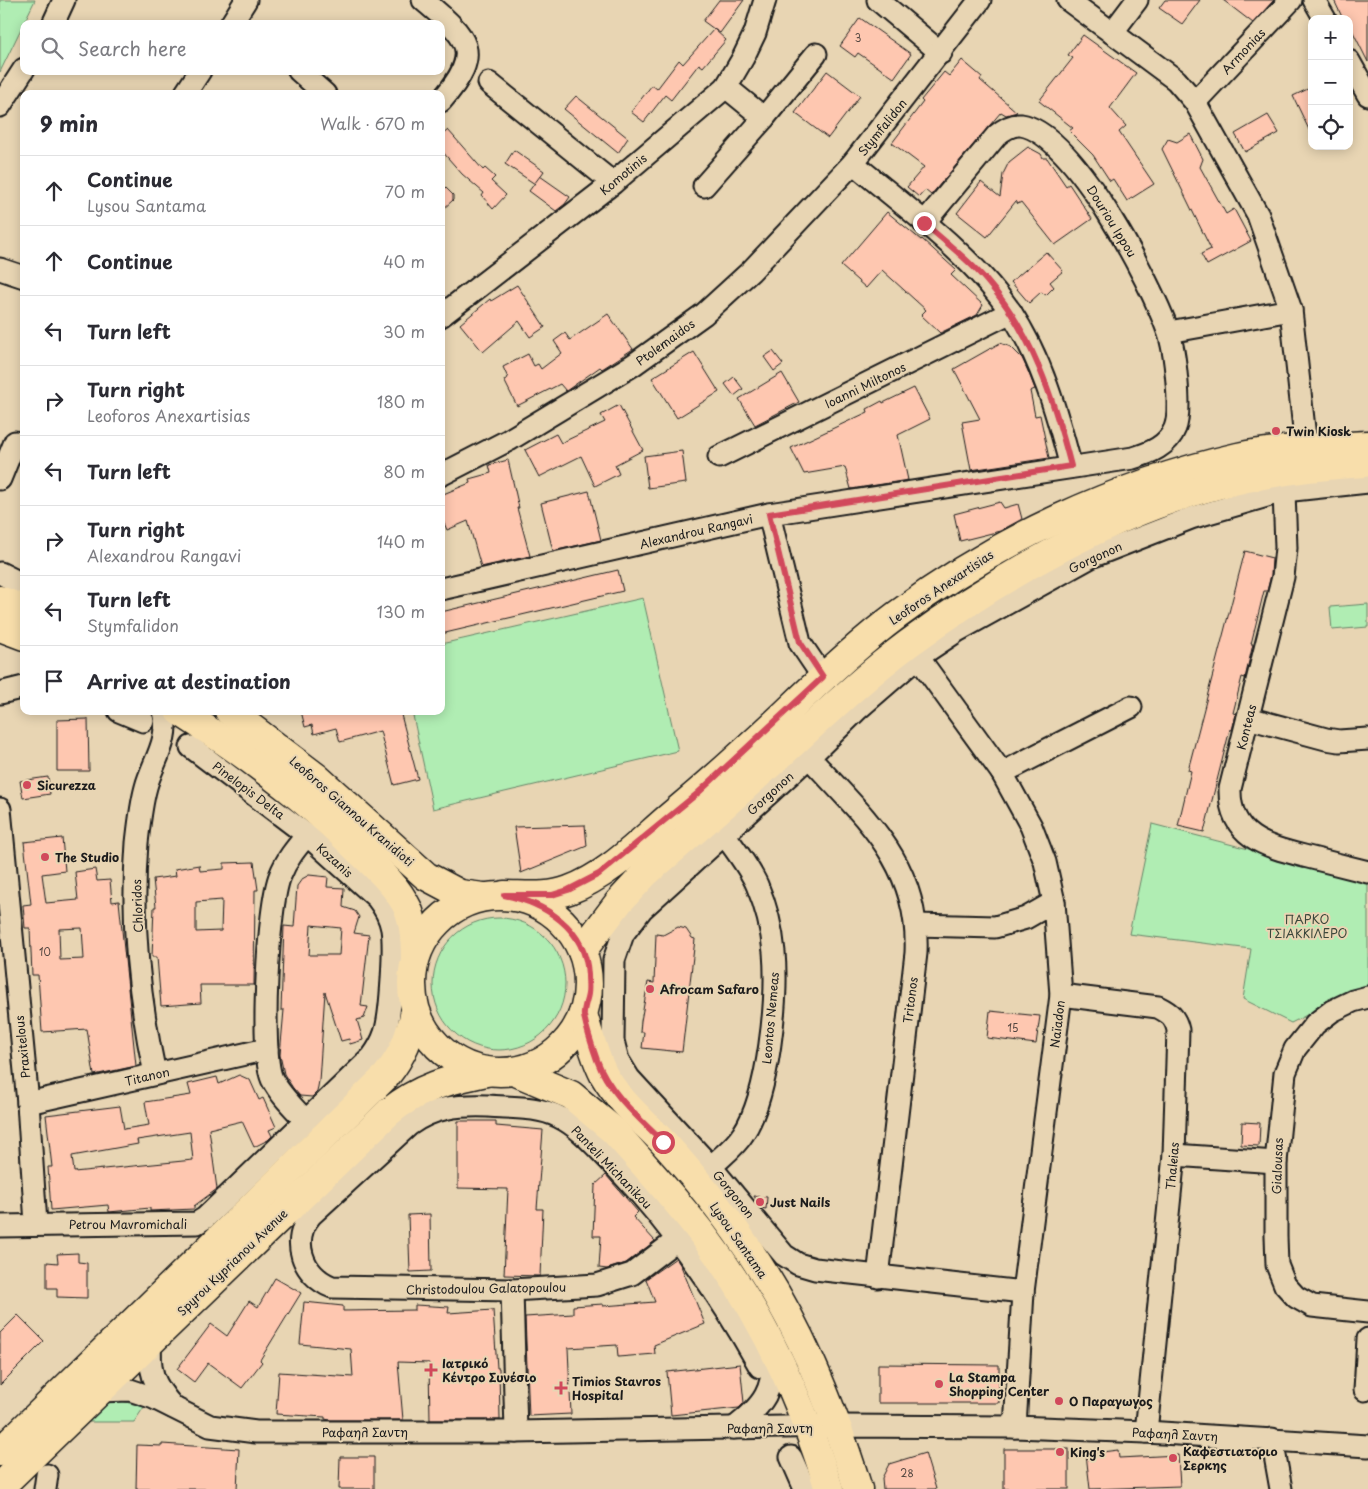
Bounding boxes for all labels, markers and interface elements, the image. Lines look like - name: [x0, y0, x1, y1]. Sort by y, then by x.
- map controls: [1308, 15, 1353, 150]
- button: +: [1308, 15, 1353, 60]
- search box: [20, 20, 445, 75]
- street label: Armonias: [1217, 24, 1269, 78]
- house number: 3: [855, 30, 861, 45]
- icon: search: [38, 34, 66, 62]
- text: Search here: [78, 34, 187, 62]
- button: −: [1308, 60, 1353, 105]
- street label: Stymfalidon: [853, 95, 911, 159]
- button: locate: [1308, 105, 1353, 150]
- text: 9 min: [40, 107, 98, 139]
- text: Walk · 670 m: [320, 111, 425, 135]
- street label: Komotinis: [596, 149, 651, 199]
- text: Continue: [87, 165, 173, 193]
- icon: ahead: [40, 177, 68, 205]
- text: 70 m: [385, 179, 425, 203]
- street label: Douriou Ippou: [1083, 181, 1141, 261]
- text: Lysou Santama: [87, 193, 206, 217]
- route end: [913, 212, 936, 235]
- icon: ahead: [40, 247, 68, 275]
- text: Continue: [87, 247, 173, 275]
- text: 40 m: [383, 249, 425, 273]
- street label: Ptolemaidos: [632, 314, 699, 370]
- icon: left: [40, 317, 68, 345]
- text: Turn left: [87, 317, 171, 345]
- text: 30 m: [383, 319, 425, 343]
- street label: Ioanni Miltonos: [821, 357, 909, 412]
- text: Turn right: [87, 375, 185, 403]
- icon: right: [40, 387, 68, 415]
- text: 180 m: [377, 389, 425, 413]
- text: Leoforos Anexartisias: [87, 403, 250, 427]
- place label: Twin Kiosk: [1286, 422, 1351, 440]
- marker: Twin Kiosk: [1270, 425, 1282, 437]
- icon: left: [40, 457, 68, 485]
- text: Turn left: [87, 457, 171, 485]
- text: 80 m: [383, 459, 425, 483]
- street label: Alexandrou Rangavi: [638, 509, 754, 553]
- text: Turn right: [87, 515, 185, 543]
- icon: right: [40, 527, 68, 555]
- text: 140 m: [377, 529, 425, 553]
- street label: Gorgonon: [1065, 537, 1125, 577]
- text: Alexandrou Rangavi: [87, 543, 241, 567]
- street label: Leoforos Anexartisias: [885, 545, 997, 629]
- text: Turn left: [87, 585, 171, 613]
- icon: left: [40, 597, 68, 625]
- text: 130 m: [377, 599, 425, 623]
- text: Stymfalidon: [87, 613, 179, 637]
- icon: arrive: [40, 667, 68, 695]
- text: Arrive at destination: [87, 667, 291, 695]
- street label: Konteas: [1232, 702, 1260, 752]
- street label: Leoforos Giannou Kranidioti: [286, 752, 418, 870]
- street label: Pinelopis Delta: [209, 757, 289, 823]
- street label: Gorgonon: [743, 767, 797, 819]
- place label: Sicurezza: [37, 776, 96, 794]
- marker: Sicurezza: [21, 779, 33, 791]
- street label: Kozanis: [313, 839, 358, 882]
- place label: The Studio: [55, 848, 119, 866]
- marker: The Studio: [39, 851, 51, 863]
- street label: Chloridos: [127, 878, 147, 933]
- park label: ΠΑΡΚΟ ΤΣΙΑΚΚΙΛΕΡΟ: [1267, 910, 1347, 942]
- house number: 10: [39, 944, 51, 959]
- street label: Leontos Nemeas: [757, 971, 783, 1065]
- street label: Tritonos: [898, 975, 922, 1024]
- place label: Afrocam Safaro: [660, 980, 759, 998]
- marker: Afrocam Safaro: [644, 983, 656, 995]
- street label: Naïadon: [1045, 999, 1069, 1049]
- street label: Praxitelous: [10, 1014, 34, 1079]
- house number: 15: [1008, 1020, 1018, 1035]
- street label: Titanon: [123, 1062, 171, 1090]
- street label: Panteli Michanikou: [568, 1121, 656, 1213]
- route start: [652, 1131, 675, 1154]
- street label: Gialousas: [1267, 1137, 1287, 1195]
- street label: Thaleias: [1161, 1141, 1183, 1191]
- street label: Gorgonon: [709, 1166, 759, 1222]
- place label: Just Nails: [770, 1193, 830, 1211]
- marker: Just Nails: [754, 1196, 766, 1208]
- street label: Lysou Santama: [706, 1198, 772, 1282]
- street label: Spyrou Kyprianou Avenue: [173, 1204, 292, 1320]
- street label: Petrou Mavromichali: [69, 1215, 187, 1233]
- street label: Christodoulou Galatopoulou: [406, 1278, 566, 1298]
- place label: Ιατρικό Κέντρο Συνέσιο: [442, 1354, 536, 1386]
- marker: Ιατρικό Κέντρο Συνέσιο: [424, 1363, 438, 1377]
- place label: La Stampa Shopping Center: [949, 1368, 1050, 1400]
- place label: Timios Stavros Hospital: [572, 1372, 661, 1404]
- marker: La Stampa Shopping Center: [933, 1378, 945, 1390]
- marker: Timios Stavros Hospital: [554, 1381, 568, 1395]
- place label: Ο Παραγωγος: [1069, 1392, 1153, 1410]
- marker: Ο Παραγωγος: [1053, 1395, 1065, 1407]
- street label: Ραφαηλ Σαντη: [727, 1419, 813, 1437]
- street label: Ραφαηλ Σαντη: [322, 1423, 408, 1441]
- street label: Ραφαηλ Σαντη: [1132, 1423, 1218, 1445]
- place label: Καφεστιατοριο Σερκης: [1183, 1442, 1278, 1474]
- place label: King's: [1070, 1443, 1105, 1461]
- marker: King's: [1054, 1446, 1066, 1458]
- marker: Καφεστιατοριο Σερκης: [1167, 1452, 1179, 1464]
- house number: 28: [900, 1465, 914, 1480]

